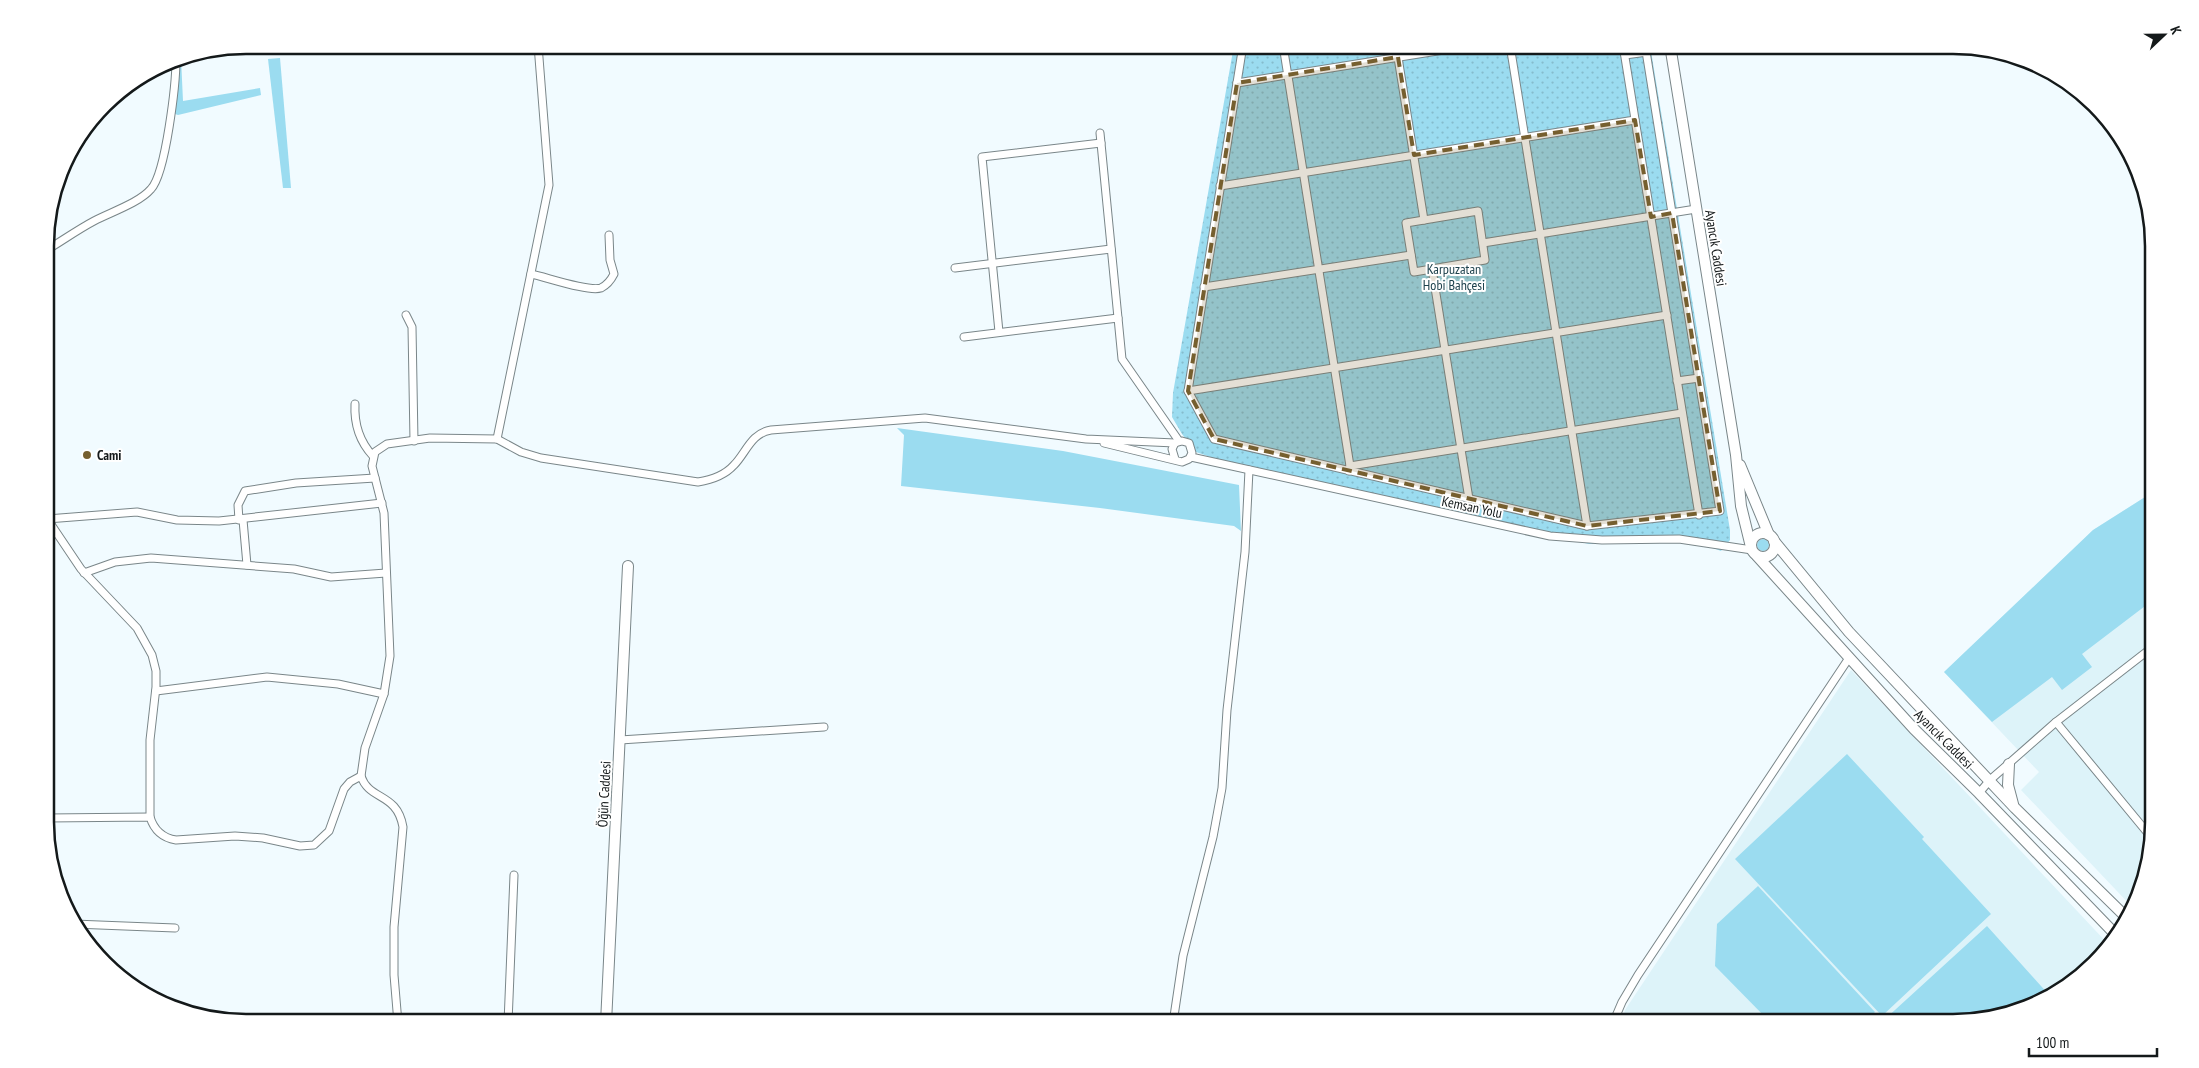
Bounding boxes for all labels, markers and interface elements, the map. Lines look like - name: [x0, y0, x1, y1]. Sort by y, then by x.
- north arrow: [2139, 10, 2189, 60]
- text: K: [2166, 23, 2186, 38]
- street label: Ayancık Caddesi: [1701, 209, 1731, 287]
- park label: Karpuzatan Hobi Bahçesi: [1423, 260, 1485, 294]
- place label: Cami: [97, 446, 122, 464]
- marker: Cami: [81, 449, 93, 461]
- street label: Kemsan Yolu: [1440, 492, 1504, 522]
- street label: Ayancık Caddesi: [1910, 705, 1978, 773]
- street label: Öğün Caddesi: [593, 760, 615, 828]
- scale bar: [2029, 1026, 2156, 1058]
- text: 100 m: [2036, 1033, 2069, 1052]

